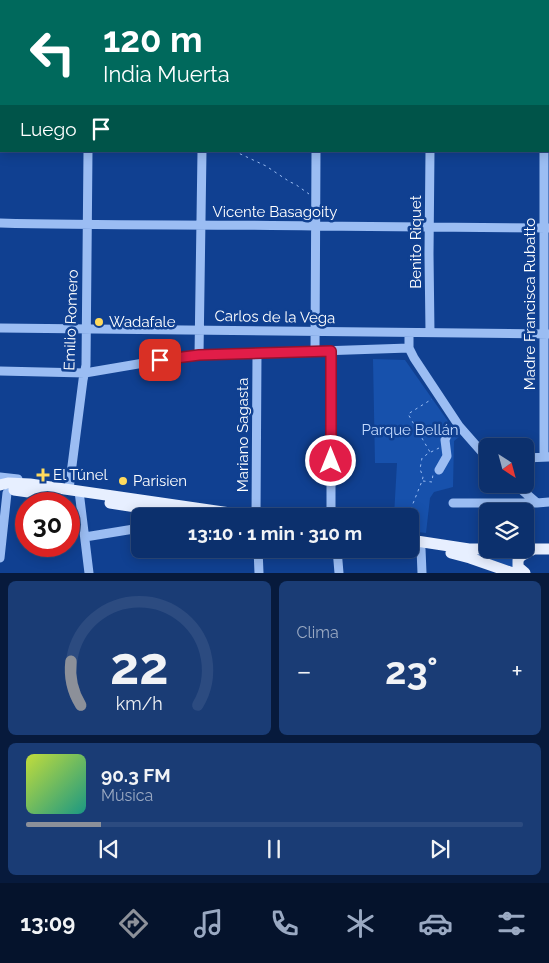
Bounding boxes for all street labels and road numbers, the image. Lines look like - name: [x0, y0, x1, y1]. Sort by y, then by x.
- street label: Benito Riquet: [407, 195, 425, 289]
- street label: Vicente Basagoity: [213, 203, 337, 221]
- street label: Madre Francisca Rubatto: [521, 218, 539, 390]
- street label: Emilio Romero: [60, 269, 82, 371]
- street label: Carlos de la Vega: [214, 307, 336, 327]
- street label: Mariano Sagasta: [234, 378, 252, 492]

